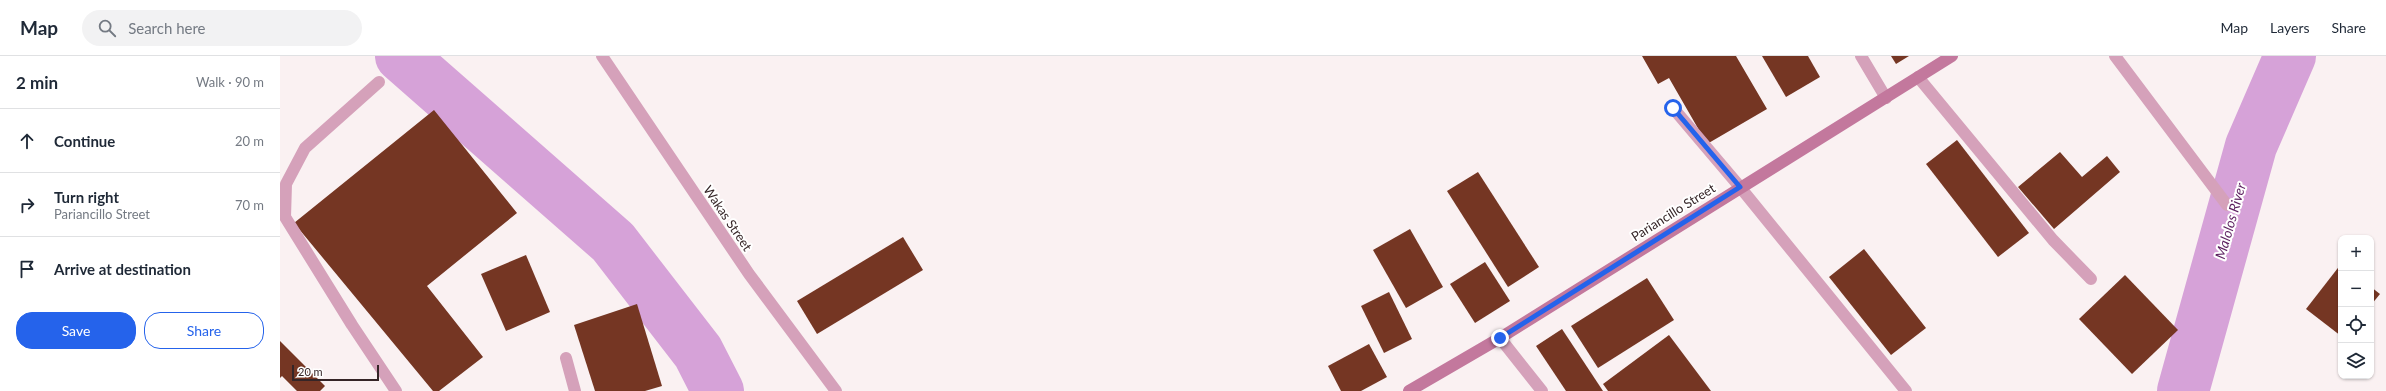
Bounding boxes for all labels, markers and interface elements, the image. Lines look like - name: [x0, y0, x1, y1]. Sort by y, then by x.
- search box: [82, 10, 362, 46]
- text: Map: [20, 16, 58, 39]
- icon: search: [96, 17, 118, 39]
- text: Search here: [128, 19, 206, 37]
- text: Map: [2220, 19, 2248, 36]
- text: Layers: [2270, 19, 2310, 36]
- text: Share: [2332, 19, 2366, 36]
- text: 2 min: [16, 72, 58, 93]
- text: Walk · 90 m: [196, 74, 264, 90]
- route start: [1664, 99, 1682, 117]
- icon: ahead: [16, 130, 38, 152]
- text: Continue: [54, 132, 115, 150]
- text: 20 m: [235, 133, 264, 149]
- street label: Pariancillo Street: [1628, 180, 1718, 244]
- water label: Malolos River: [2211, 181, 2249, 261]
- street label: Wakas Street: [700, 182, 756, 254]
- text: Turn right: [54, 188, 119, 206]
- icon: right: [16, 194, 38, 216]
- text: 70 m: [235, 197, 264, 213]
- text: Pariancillo Street: [54, 206, 150, 222]
- map controls: [2338, 235, 2374, 379]
- button: +: [2338, 235, 2374, 271]
- icon: arrive: [16, 258, 38, 280]
- text: Arrive at destination: [54, 260, 191, 278]
- button: −: [2338, 271, 2374, 307]
- button: locate: [2338, 307, 2374, 343]
- button: Save: [16, 312, 136, 349]
- button: Share: [144, 312, 264, 349]
- route end: [1491, 329, 1509, 347]
- button: layers: [2338, 343, 2374, 379]
- scale bar: [292, 363, 379, 382]
- text: 20 m: [298, 365, 323, 378]

